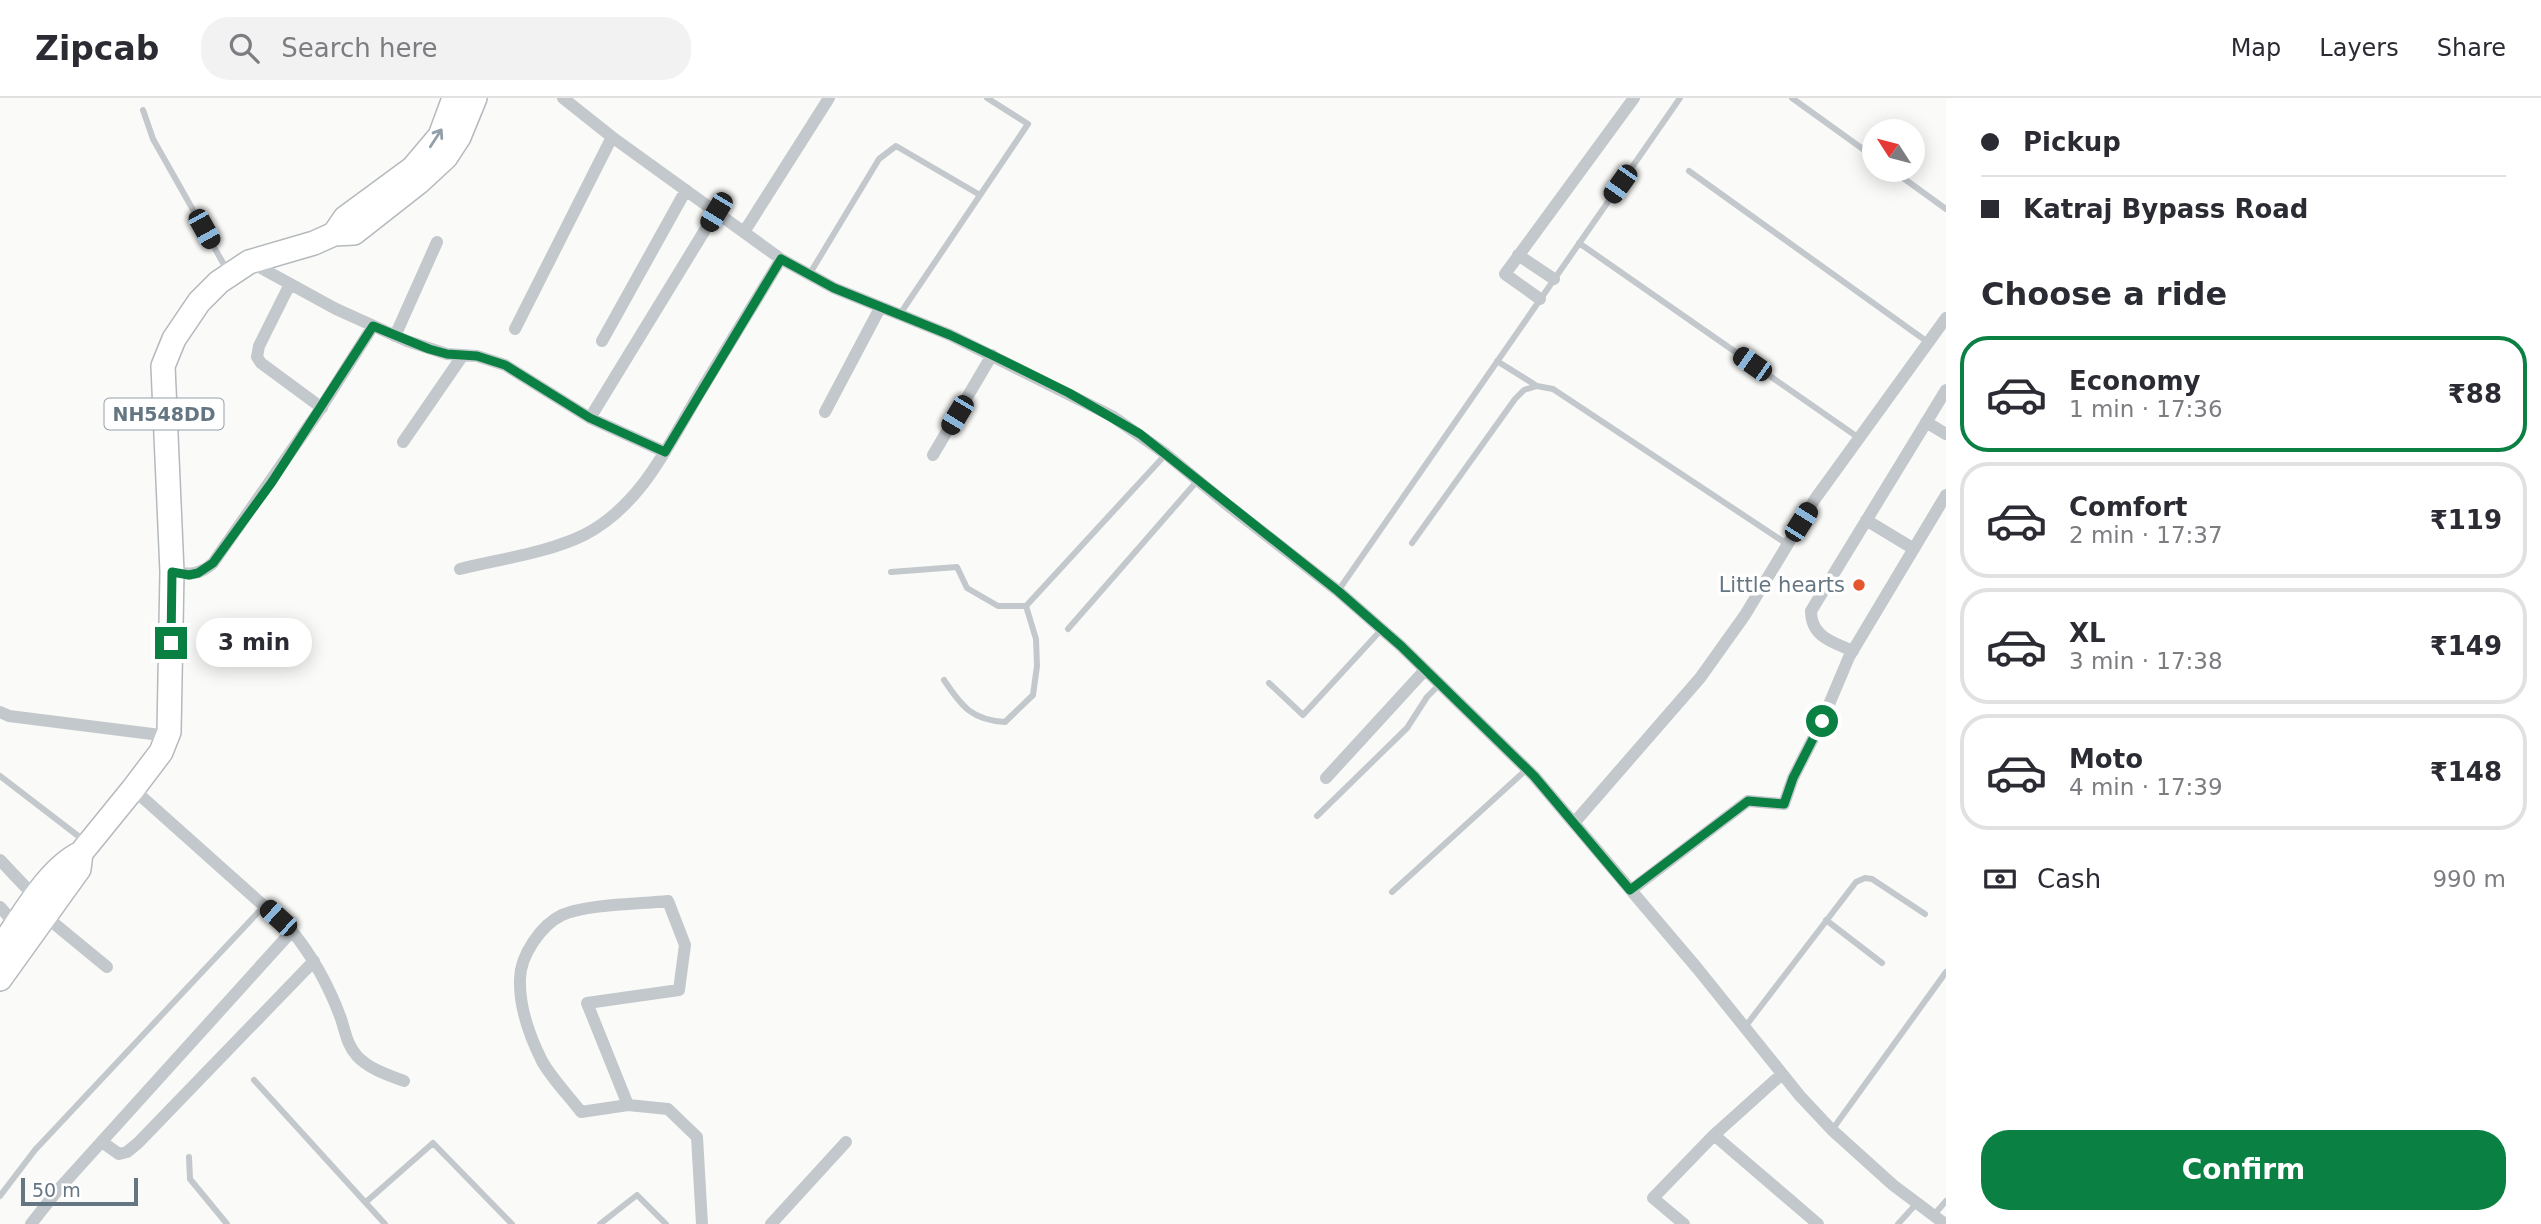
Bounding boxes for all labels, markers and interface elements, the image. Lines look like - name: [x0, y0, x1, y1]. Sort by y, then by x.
- search box: [201, 17, 691, 80]
- text: Zipcab: [35, 29, 159, 68]
- icon: search: [225, 29, 263, 67]
- text: Search here: [281, 33, 438, 63]
- text: Map: [2231, 34, 2281, 62]
- text: Layers: [2319, 34, 2399, 62]
- text: Share: [2437, 34, 2506, 62]
- north arrow: [1862, 119, 1925, 182]
- map controls: [1862, 119, 1925, 182]
- text: Pickup: [2023, 127, 2121, 157]
- one-way arrow: [429, 129, 443, 149]
- car: [1600, 161, 1641, 207]
- car: [697, 189, 736, 235]
- text: Katraj Bypass Road: [2023, 194, 2308, 224]
- car: [185, 206, 224, 252]
- text: Choose a ride: [1981, 275, 2227, 313]
- car: [1729, 343, 1776, 385]
- icon: car: [1985, 363, 2048, 426]
- text: Economy: [2069, 366, 2200, 396]
- text: ₹88: [2448, 379, 2502, 409]
- car: [938, 392, 977, 438]
- text: 1 min · 17:36: [2069, 396, 2223, 422]
- road number: NH548DD: [104, 398, 224, 430]
- icon: car: [1985, 489, 2048, 552]
- text: Comfort: [2069, 492, 2187, 522]
- car: [1781, 499, 1822, 545]
- text: ₹119: [2430, 505, 2502, 535]
- text: 2 min · 17:37: [2069, 522, 2223, 548]
- place label: Little hearts: [1719, 573, 1845, 597]
- marker: Little hearts: [1851, 577, 1867, 593]
- icon: car: [1985, 615, 2048, 678]
- callout: 3 min: [196, 618, 311, 668]
- text: XL: [2069, 618, 2106, 648]
- route end: [155, 627, 187, 659]
- text: 3 min: [218, 629, 290, 655]
- text: ₹149: [2430, 631, 2502, 661]
- text: 3 min · 17:38: [2069, 648, 2223, 674]
- route start: [1806, 705, 1838, 737]
- icon: car: [1985, 741, 2048, 804]
- text: Moto: [2069, 744, 2143, 774]
- text: ₹148: [2430, 757, 2502, 787]
- text: 4 min · 17:39: [2069, 774, 2223, 800]
- icon: cash: [1981, 860, 2019, 898]
- text: Cash: [2037, 864, 2101, 894]
- text: 990 m: [2432, 866, 2506, 892]
- car: [256, 896, 301, 940]
- button: Confirm: [1981, 1130, 2506, 1210]
- scale bar: [21, 1175, 138, 1207]
- text: 50 m: [32, 1179, 81, 1201]

